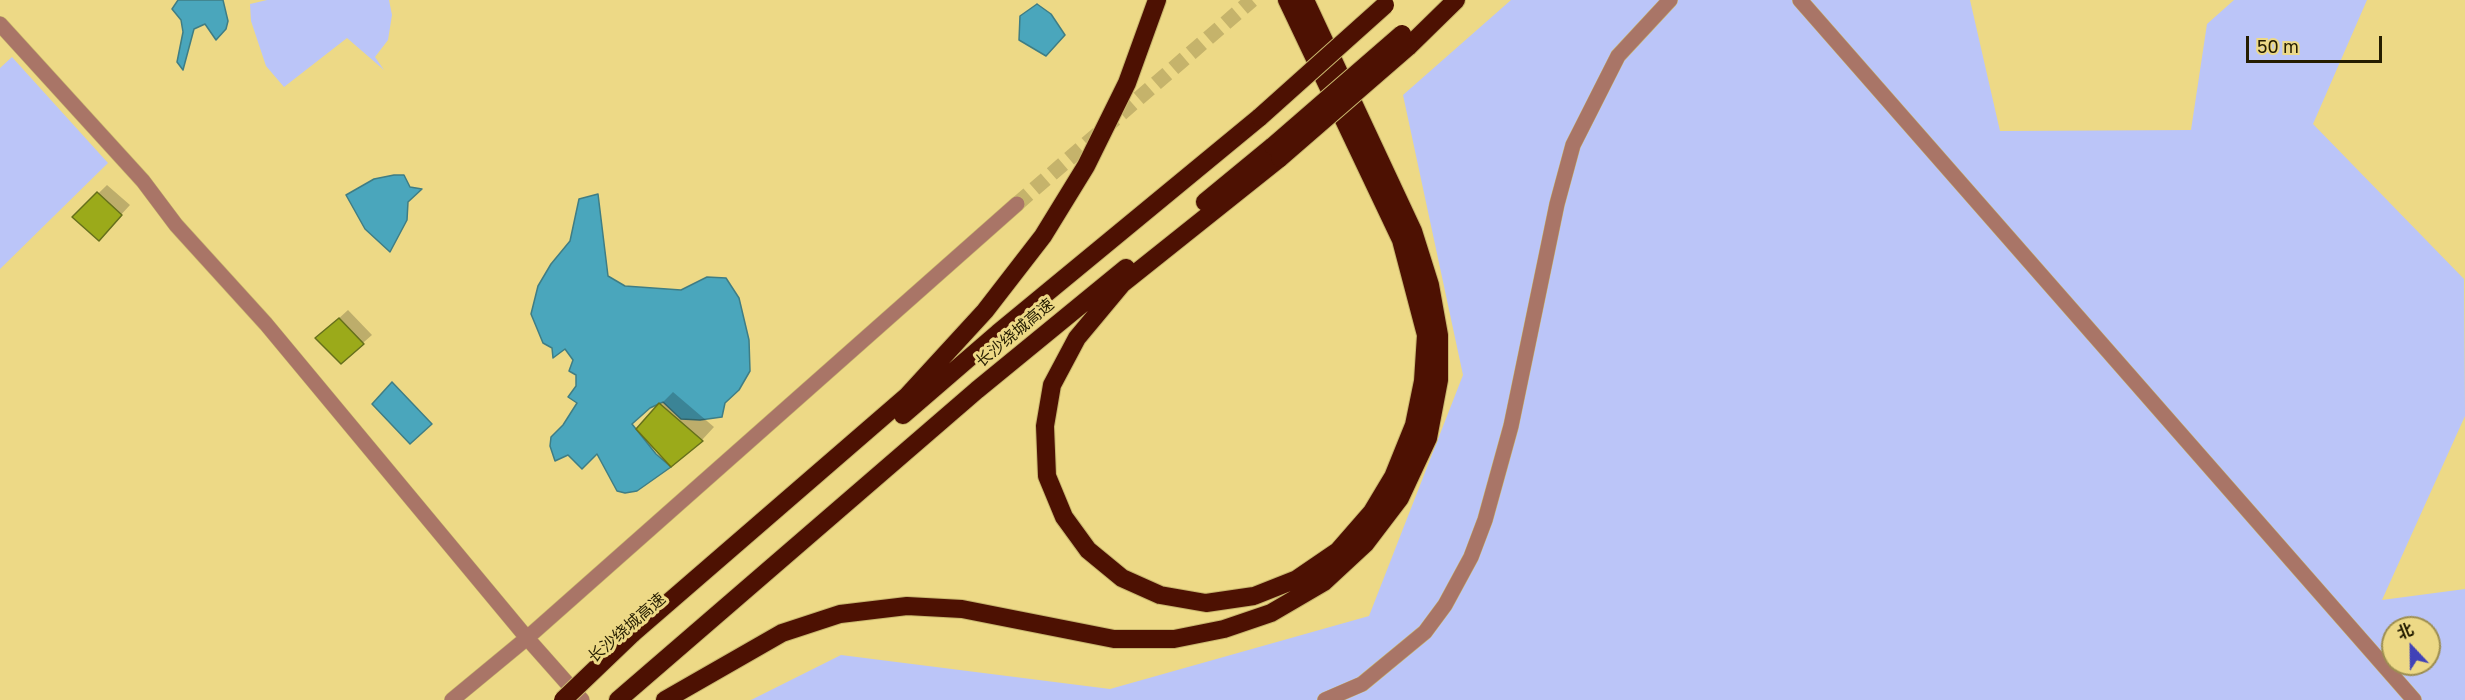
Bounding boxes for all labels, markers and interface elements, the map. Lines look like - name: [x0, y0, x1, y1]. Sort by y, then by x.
- scale bar: [2249, 24, 2386, 62]
- text: 50 m: [2257, 35, 2299, 57]
- street label: 长沙绕城高速: [972, 295, 1058, 371]
- street label: 长沙绕城高速: [584, 589, 670, 667]
- north arrow: [2381, 616, 2441, 676]
- text: 北: [2394, 619, 2416, 643]

